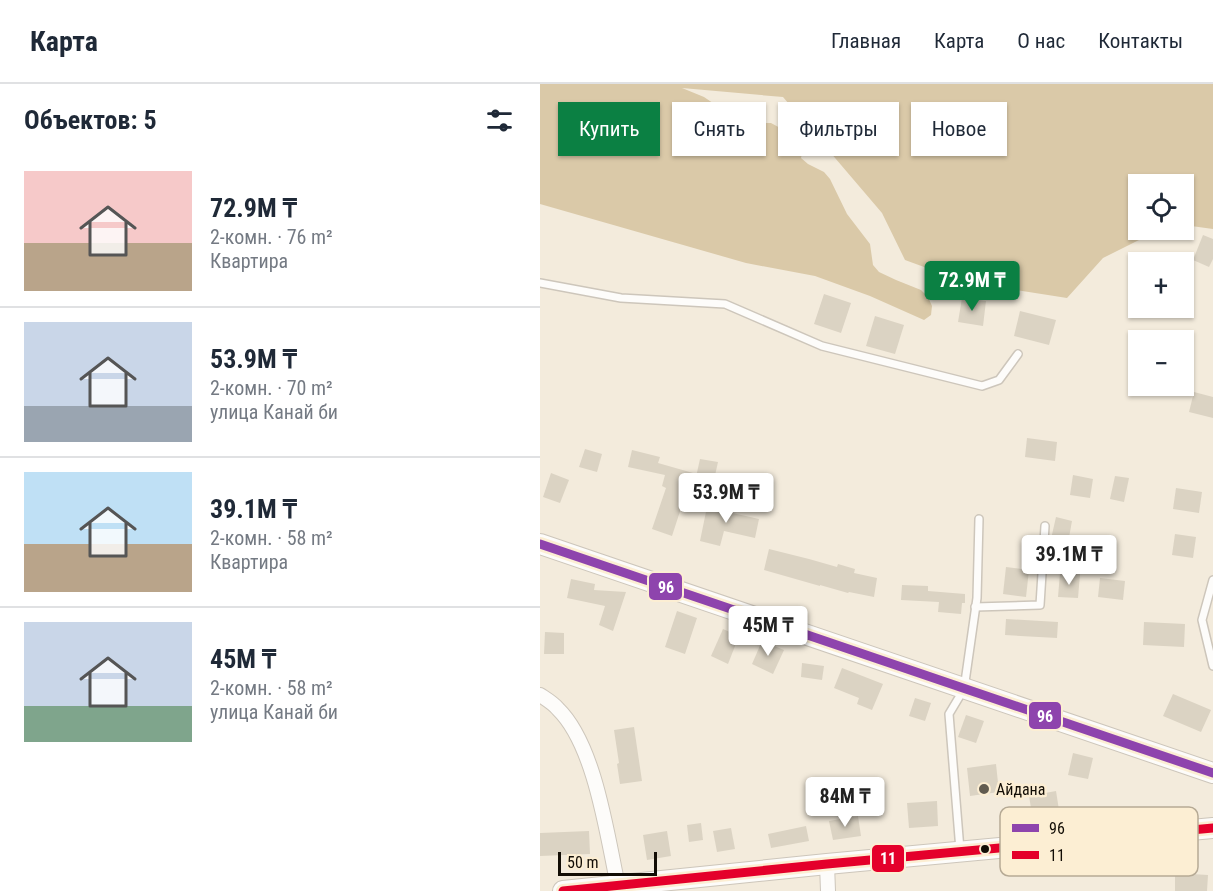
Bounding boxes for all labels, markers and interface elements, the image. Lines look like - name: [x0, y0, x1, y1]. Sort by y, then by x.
- text: Карта: [30, 25, 98, 58]
- text: Главная: [831, 29, 901, 53]
- text: Карта: [934, 29, 984, 53]
- text: О нас: [1017, 29, 1065, 53]
- text: Контакты: [1098, 29, 1183, 53]
- chip: Купить: [558, 102, 660, 156]
- chip: Снять: [672, 102, 766, 156]
- chip: Фильтры: [778, 102, 899, 156]
- chip: Новое: [911, 102, 1007, 156]
- icon: filters: [483, 104, 516, 137]
- text: Объектов: 5: [24, 105, 157, 135]
- map controls: [1128, 174, 1194, 396]
- button: locate: [1128, 174, 1194, 240]
- text: 72.9M ₸: [210, 193, 297, 223]
- icon: home: [72, 195, 144, 267]
- text: 2-комн. · 76 m²: [210, 225, 333, 249]
- text: Квартира: [210, 249, 288, 273]
- button: +: [1128, 252, 1194, 318]
- pin: 72.9M ₸: [917, 261, 1027, 312]
- text: 72.9M ₸: [939, 268, 1005, 292]
- button: −: [1128, 330, 1194, 396]
- text: 53.9M ₸: [210, 344, 297, 374]
- icon: home: [72, 346, 144, 418]
- text: 2-комн. · 70 m²: [210, 376, 333, 400]
- text: улица Канай би: [210, 400, 338, 424]
- pin: 53.9M ₸: [671, 473, 781, 524]
- text: 53.9M ₸: [693, 480, 759, 504]
- text: 39.1M ₸: [210, 494, 297, 524]
- icon: home: [72, 496, 144, 568]
- text: 2-комн. · 58 m²: [210, 526, 333, 550]
- pin: 39.1M ₸: [1014, 535, 1124, 586]
- text: 39.1M ₸: [1036, 542, 1102, 566]
- text: Квартира: [210, 550, 288, 574]
- line badge: 96: [648, 572, 683, 601]
- text: 96: [658, 578, 674, 597]
- pin: 45M ₸: [726, 606, 810, 657]
- text: 45M ₸: [743, 613, 793, 637]
- text: 45M ₸: [210, 644, 276, 674]
- icon: home: [72, 646, 144, 718]
- text: 2-комн. · 58 m²: [210, 676, 333, 700]
- text: улица Канай би: [210, 700, 338, 724]
- line badge: 96: [1028, 701, 1062, 730]
- text: 96: [1037, 707, 1053, 726]
- pin: 84M ₸: [803, 777, 887, 828]
- place label: Айдана: [996, 780, 1045, 799]
- marker: Айдана: [977, 782, 991, 796]
- text: 84M ₸: [820, 784, 870, 808]
- legend: [1000, 807, 1198, 876]
- text: 96: [1049, 819, 1065, 838]
- unlabelled marker: [979, 843, 991, 855]
- line badge: 11: [871, 844, 905, 873]
- text: 11: [1049, 846, 1065, 865]
- scale bar: [558, 849, 657, 876]
- text: 11: [880, 849, 896, 868]
- text: 50 m: [567, 853, 599, 872]

